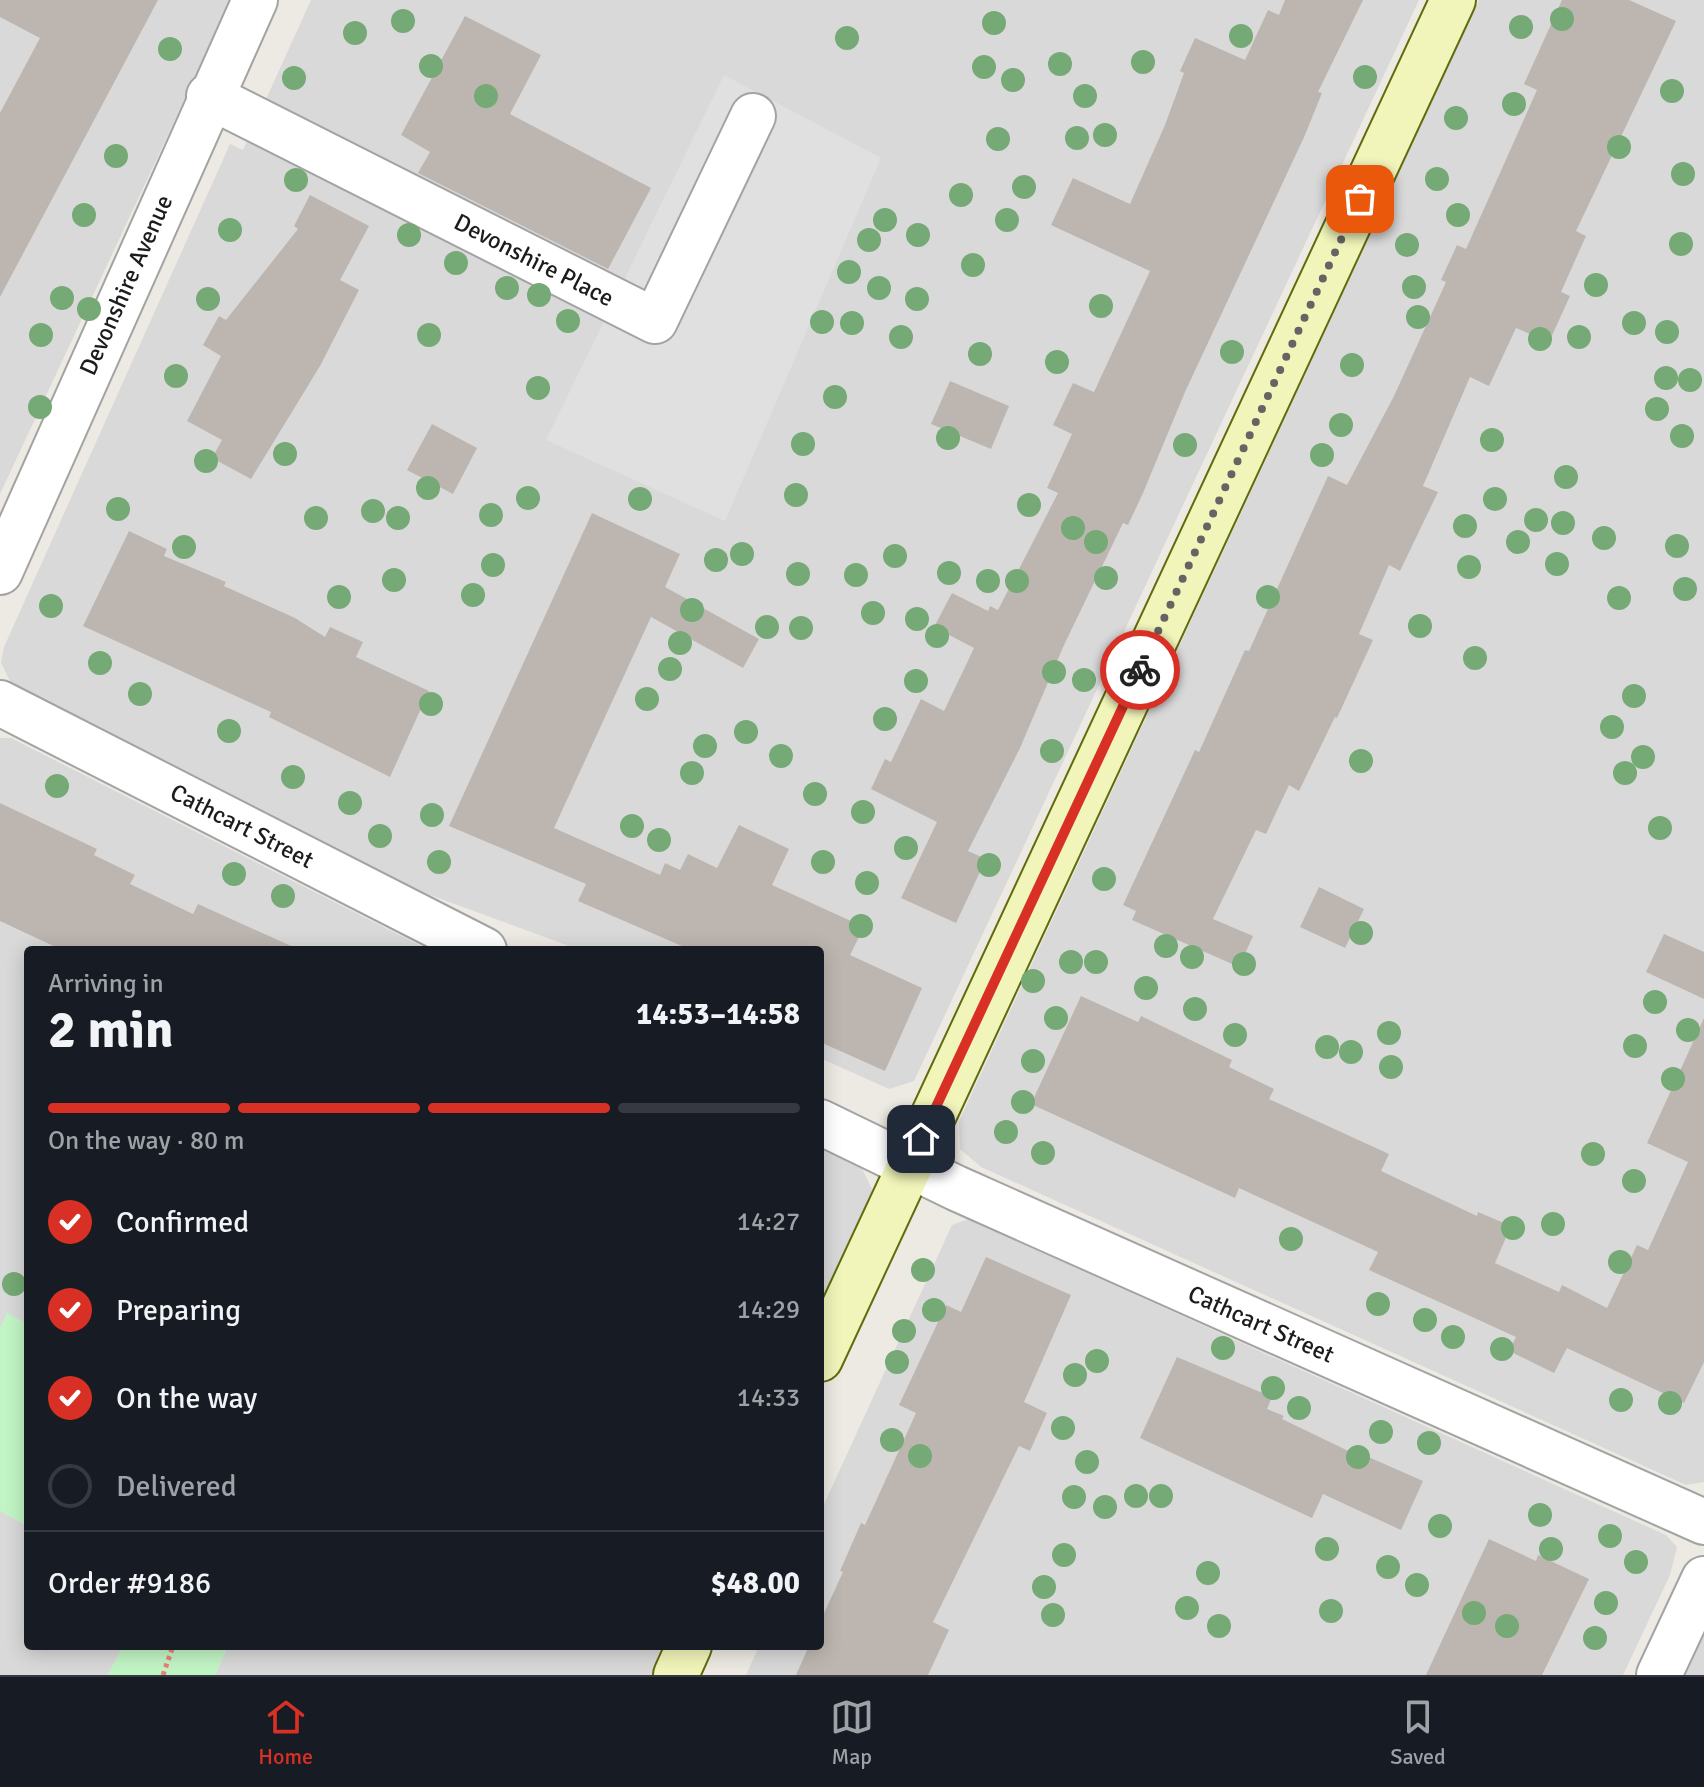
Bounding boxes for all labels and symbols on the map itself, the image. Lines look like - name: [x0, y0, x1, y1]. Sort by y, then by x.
- pin: [1326, 165, 1394, 233]
- street label: Devonshire Avenue: [73, 190, 179, 380]
- street label: Devonshire Place: [449, 207, 619, 313]
- courier: [1100, 630, 1180, 710]
- street label: Cathcart Street: [165, 777, 319, 875]
- pin: [887, 1105, 955, 1173]
- street label: Cathcart Street: [1183, 1278, 1339, 1370]

